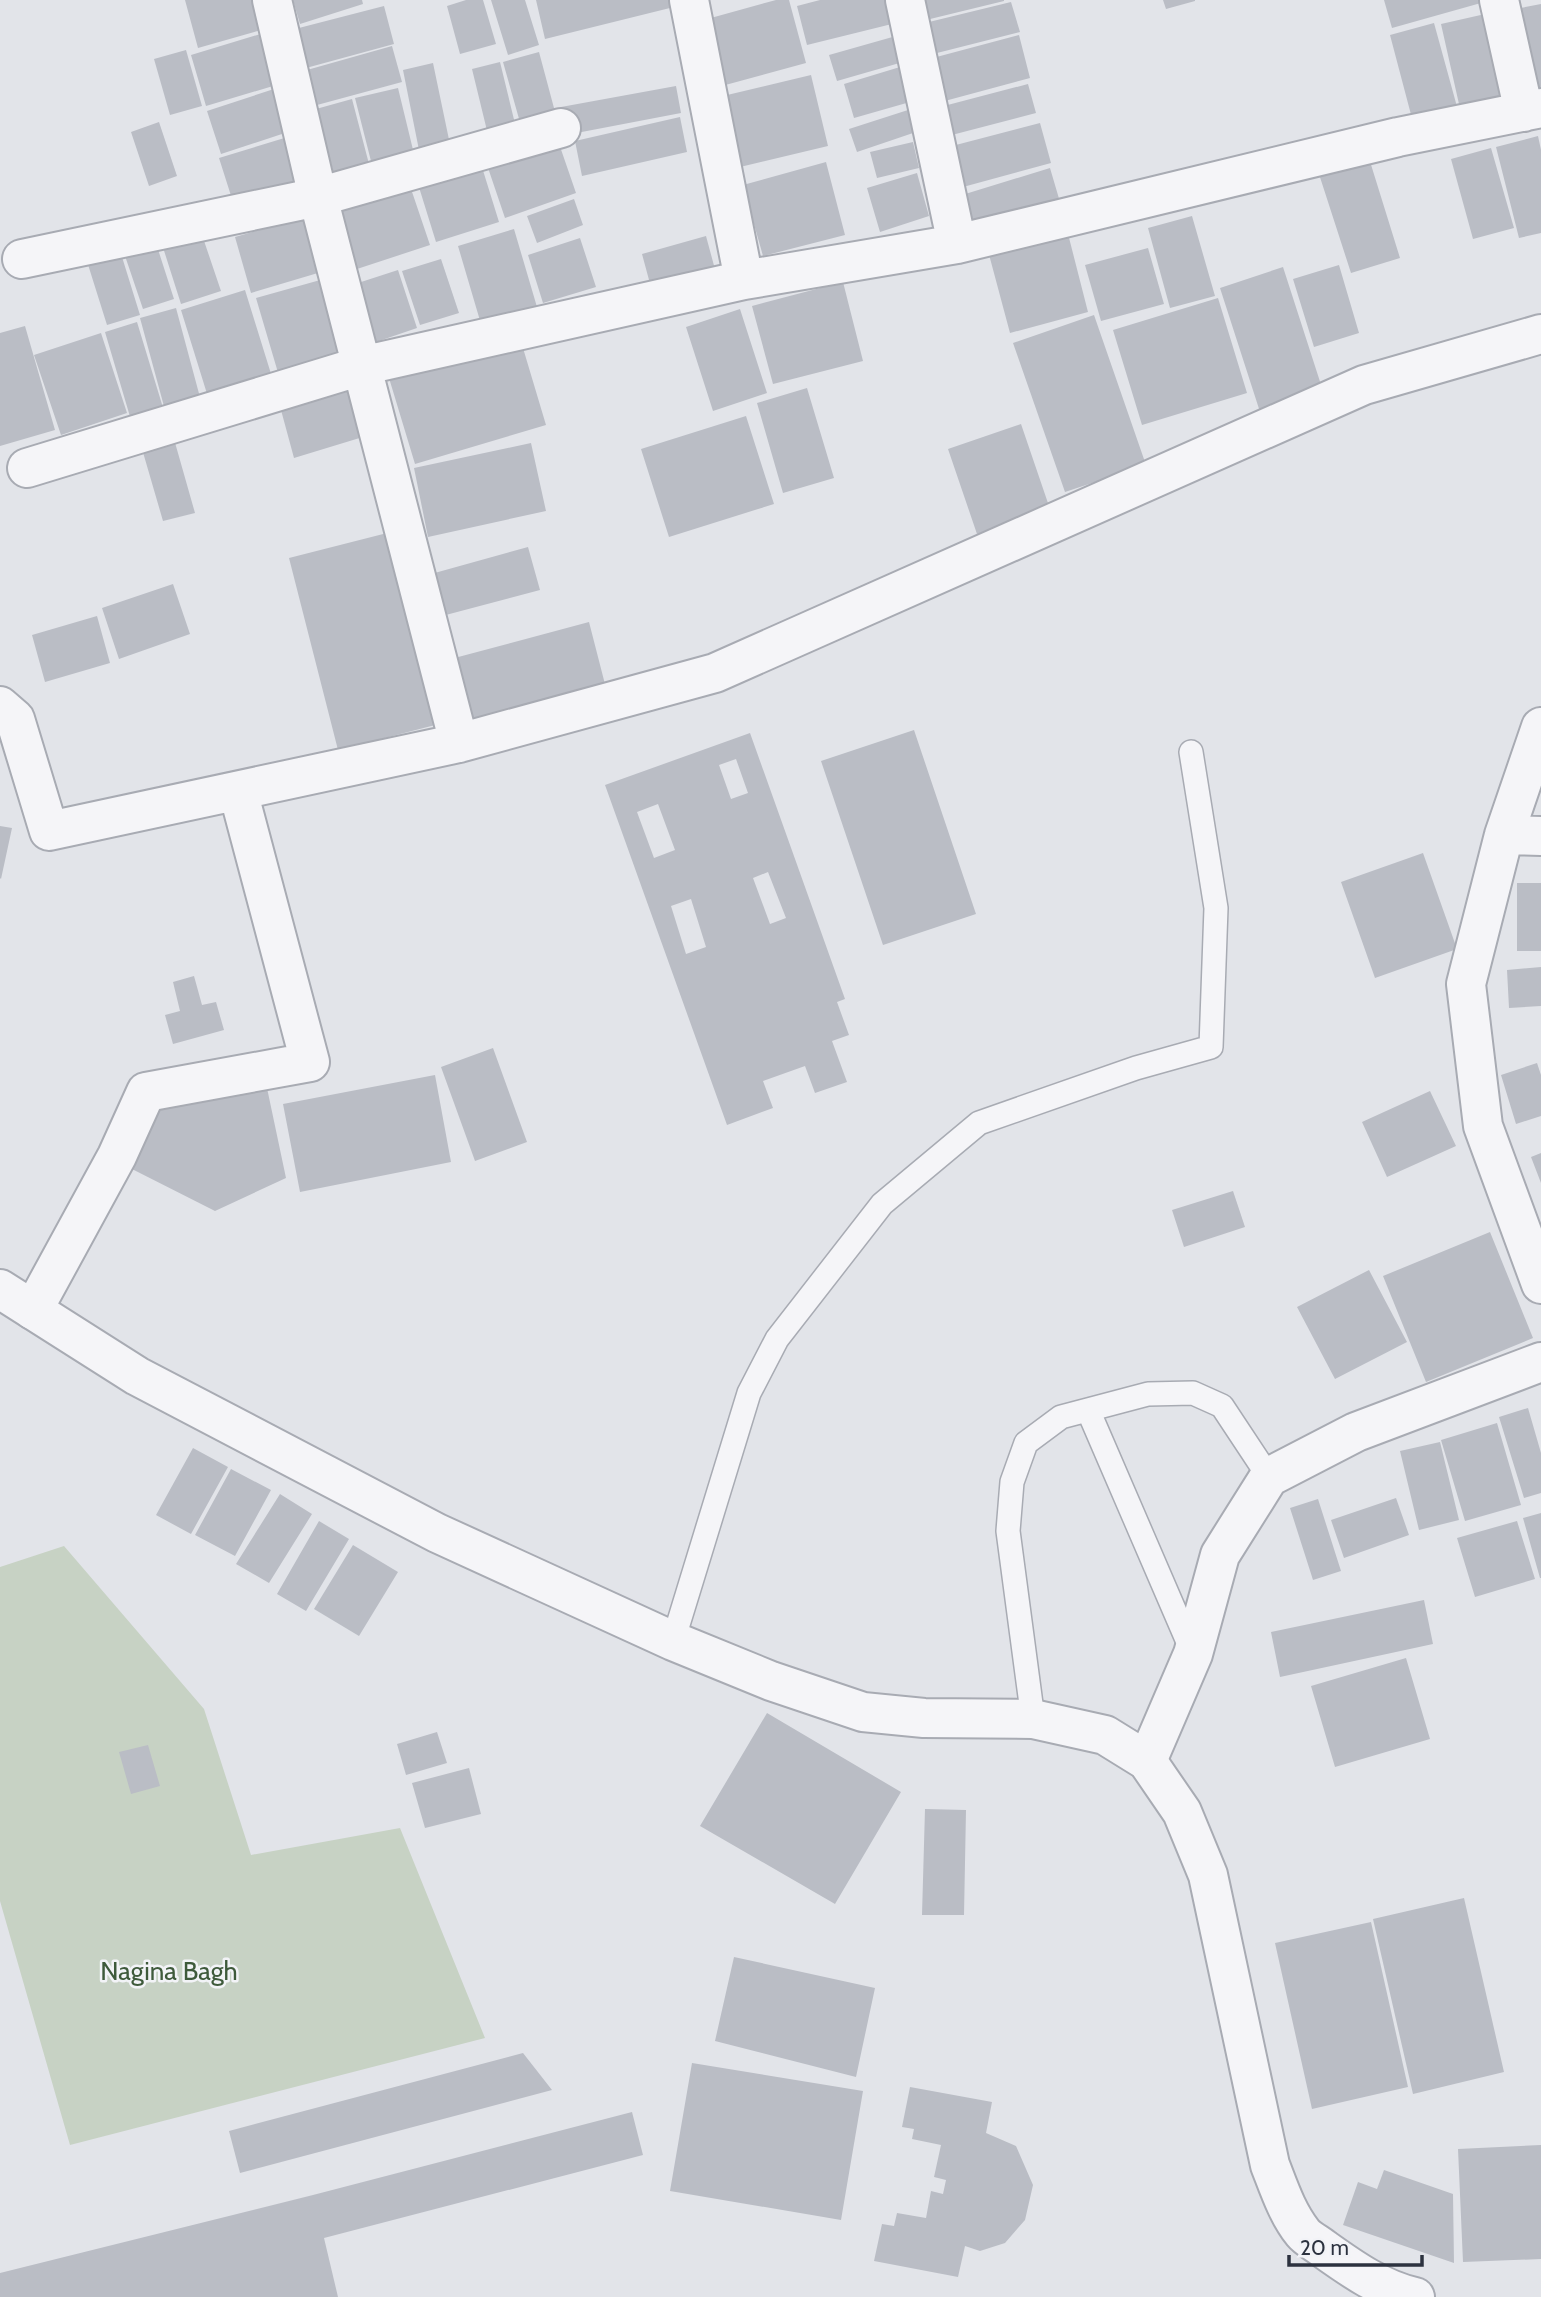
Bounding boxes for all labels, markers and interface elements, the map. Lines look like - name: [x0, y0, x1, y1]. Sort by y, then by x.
- park label: Nagina Bagh: [100, 1955, 238, 1987]
- scale bar: [1289, 2224, 1422, 2268]
- text: 20 m: [1300, 2235, 1349, 2260]

